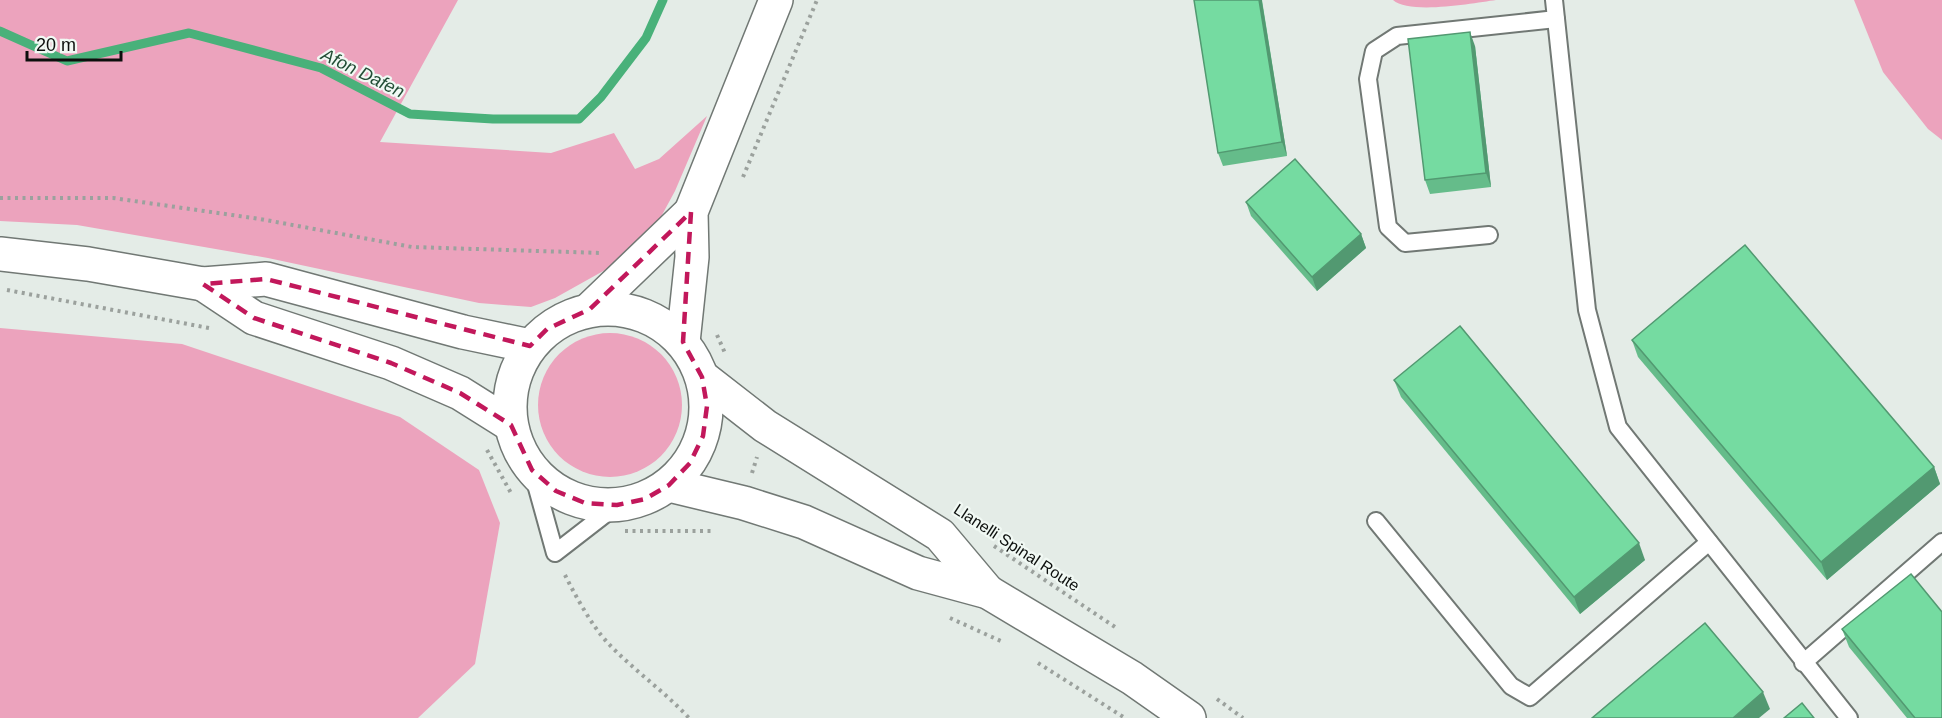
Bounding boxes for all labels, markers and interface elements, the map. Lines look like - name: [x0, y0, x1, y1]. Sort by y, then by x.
- scale bar: [27, 24, 122, 62]
- text: 20 m: [36, 35, 76, 55]
- water label: Afon Dafen: [317, 44, 408, 102]
- street label: Llanelli Spinal Route: [951, 501, 1083, 594]

